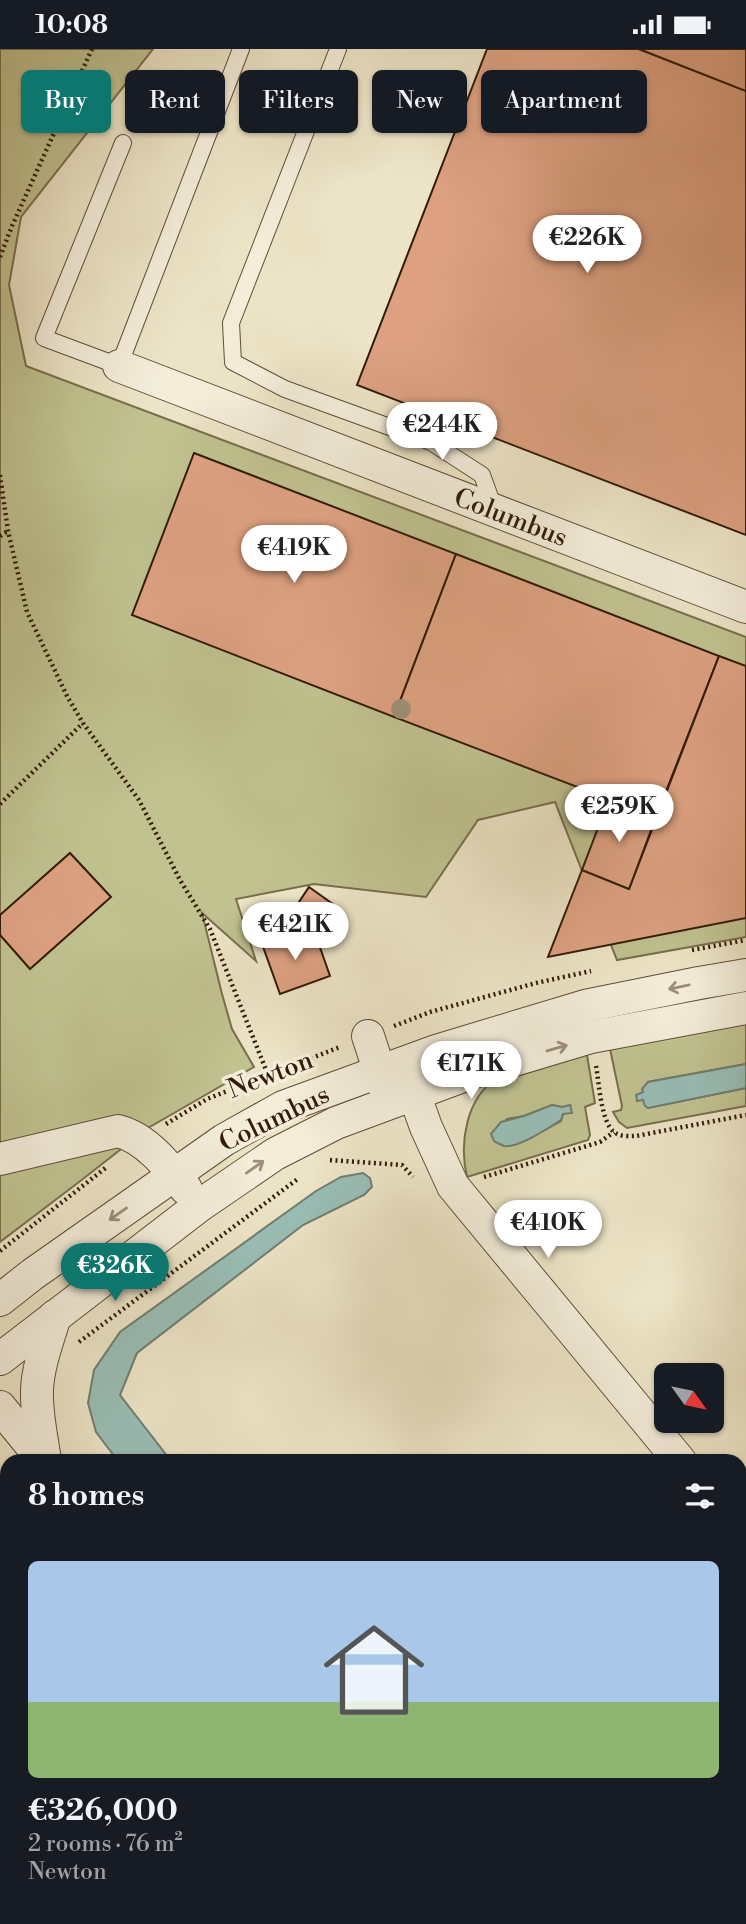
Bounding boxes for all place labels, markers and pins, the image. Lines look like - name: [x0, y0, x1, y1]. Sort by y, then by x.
- pin: €226K: [538, 215, 636, 275]
- pin: €244K: [393, 403, 491, 462]
- pin: €419K: [245, 525, 343, 585]
- pin: €259K: [570, 785, 668, 844]
- pin: €421K: [246, 902, 344, 962]
- pin: €171K: [422, 1041, 520, 1101]
- pin: €410K: [499, 1201, 597, 1260]
- pin: €326K: [66, 1243, 164, 1303]

